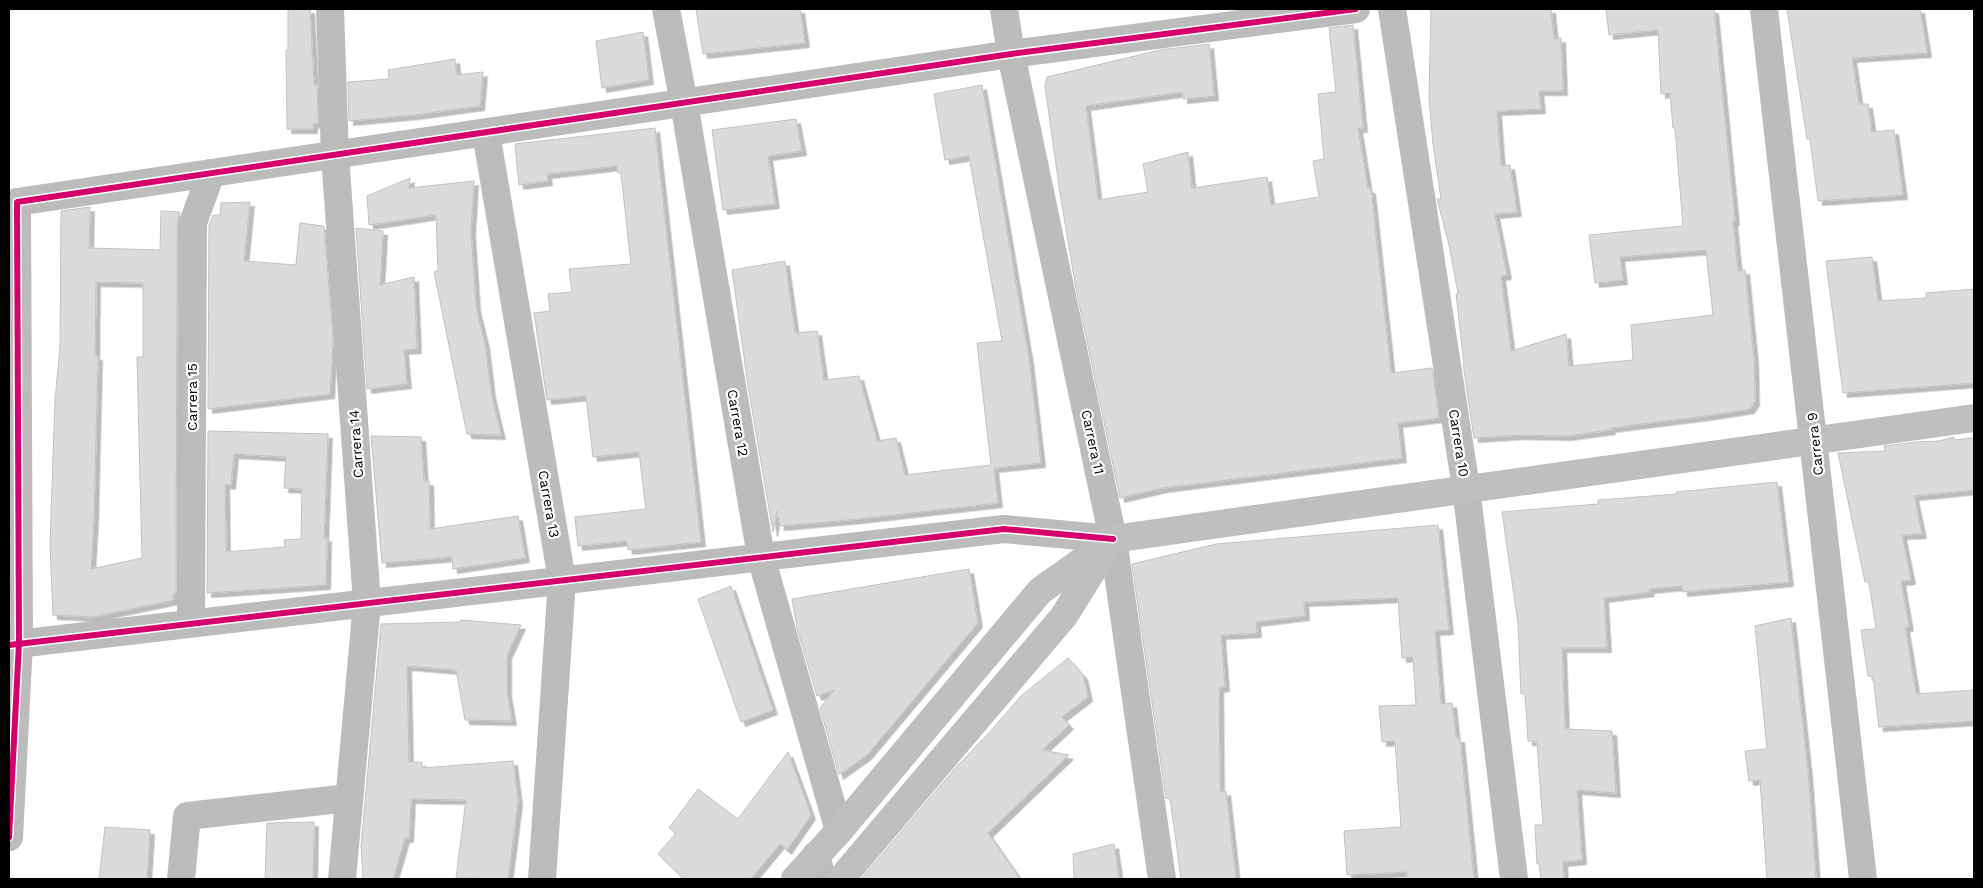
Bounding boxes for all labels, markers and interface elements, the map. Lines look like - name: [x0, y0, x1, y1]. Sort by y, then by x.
- street label: Carrera 15: [184, 363, 200, 431]
- street label: Carrera 12: [724, 388, 752, 458]
- street label: Carrera 11: [1078, 408, 1108, 476]
- street label: Carrera 10: [1446, 408, 1472, 478]
- street label: Carrera 14: [346, 409, 366, 479]
- street label: Carrera 9: [1804, 412, 1826, 476]
- street label: Carrera 13: [535, 469, 563, 539]

